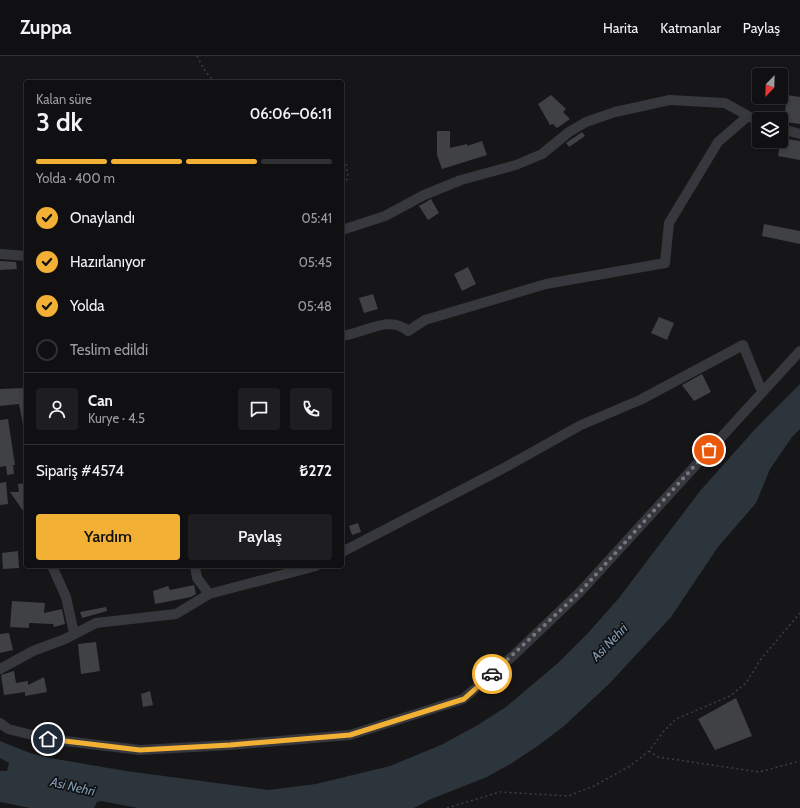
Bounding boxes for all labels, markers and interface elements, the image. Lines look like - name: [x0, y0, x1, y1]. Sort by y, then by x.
- text: Zuppa: [20, 16, 72, 39]
- text: Harita: [603, 19, 638, 37]
- text: Katmanlar: [660, 19, 721, 37]
- text: Paylaş: [743, 19, 780, 37]
- north arrow: [752, 68, 788, 104]
- map controls: [752, 68, 788, 148]
- text: Kalan süre: [36, 91, 92, 107]
- text: 06:06–06:11: [250, 105, 332, 123]
- text: 3 dk: [36, 106, 83, 138]
- button: layers: [752, 112, 788, 148]
- text: Yolda · 400 m: [36, 170, 115, 186]
- icon: check: [36, 207, 58, 229]
- text: Onaylandı: [70, 209, 135, 227]
- text: 05:41: [301, 210, 332, 226]
- icon: check: [36, 251, 58, 273]
- text: Hazırlanıyor: [70, 253, 145, 271]
- text: 05:45: [299, 254, 332, 270]
- icon: check: [36, 295, 58, 317]
- text: Yolda: [70, 297, 104, 315]
- text: 05:48: [298, 298, 332, 314]
- text: Teslim edildi: [70, 341, 148, 359]
- button: person: [36, 388, 78, 430]
- button: chat: [238, 388, 280, 430]
- button: phone: [290, 388, 332, 430]
- text: Can: [88, 392, 113, 410]
- text: Kurye · 4.5: [88, 410, 145, 426]
- pin: [692, 433, 726, 467]
- icon: bag: [698, 439, 720, 461]
- text: Sipariş #4574: [36, 462, 124, 480]
- text: ₺272: [300, 462, 332, 480]
- button: Yardım: [36, 514, 180, 560]
- button: Paylaş: [188, 514, 332, 560]
- water label: Asi Nehri: [587, 620, 631, 665]
- courier: [472, 654, 512, 694]
- icon: car: [481, 663, 503, 685]
- pin: [31, 722, 65, 756]
- icon: home: [37, 728, 59, 750]
- water label: Asi Nehri: [48, 773, 97, 799]

